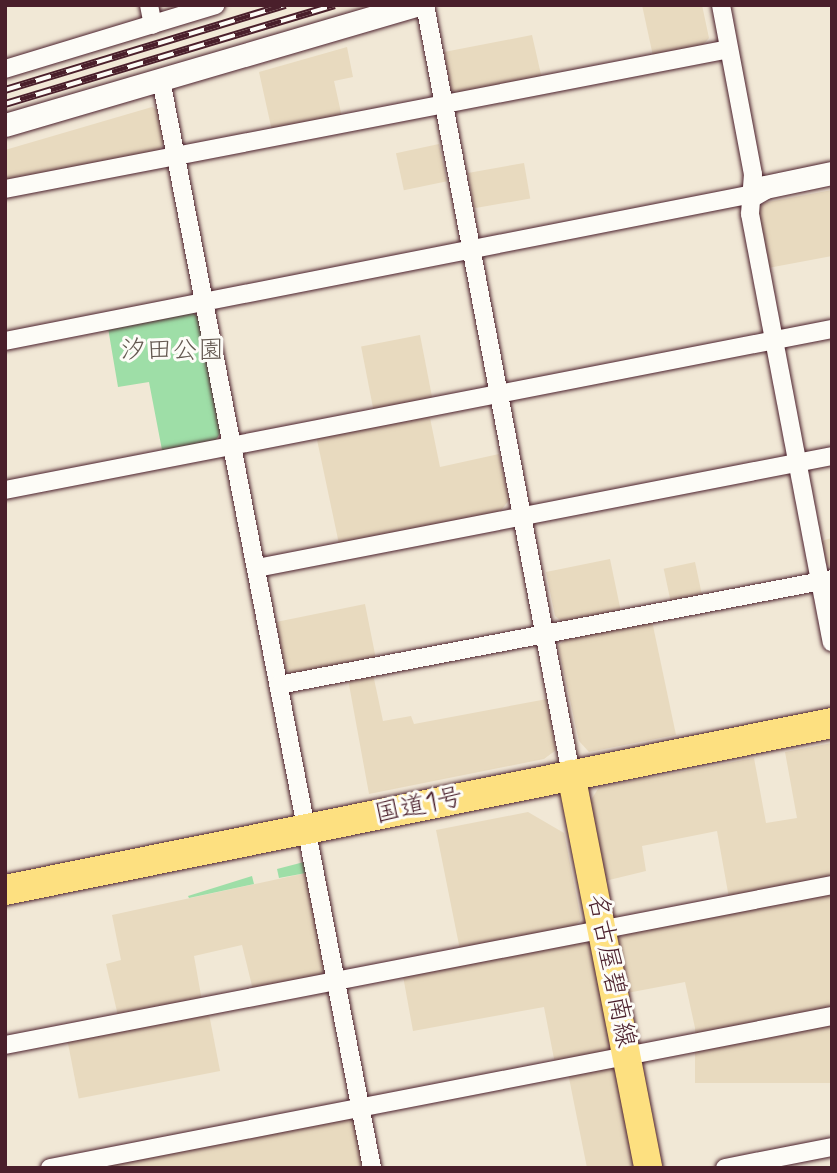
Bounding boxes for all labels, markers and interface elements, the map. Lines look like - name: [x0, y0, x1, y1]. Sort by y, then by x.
- park label: 汐田公園: [120, 336, 224, 368]
- street label: 国道1号: [372, 782, 466, 832]
- street label: 名古屋碧南線: [580, 891, 640, 1051]

